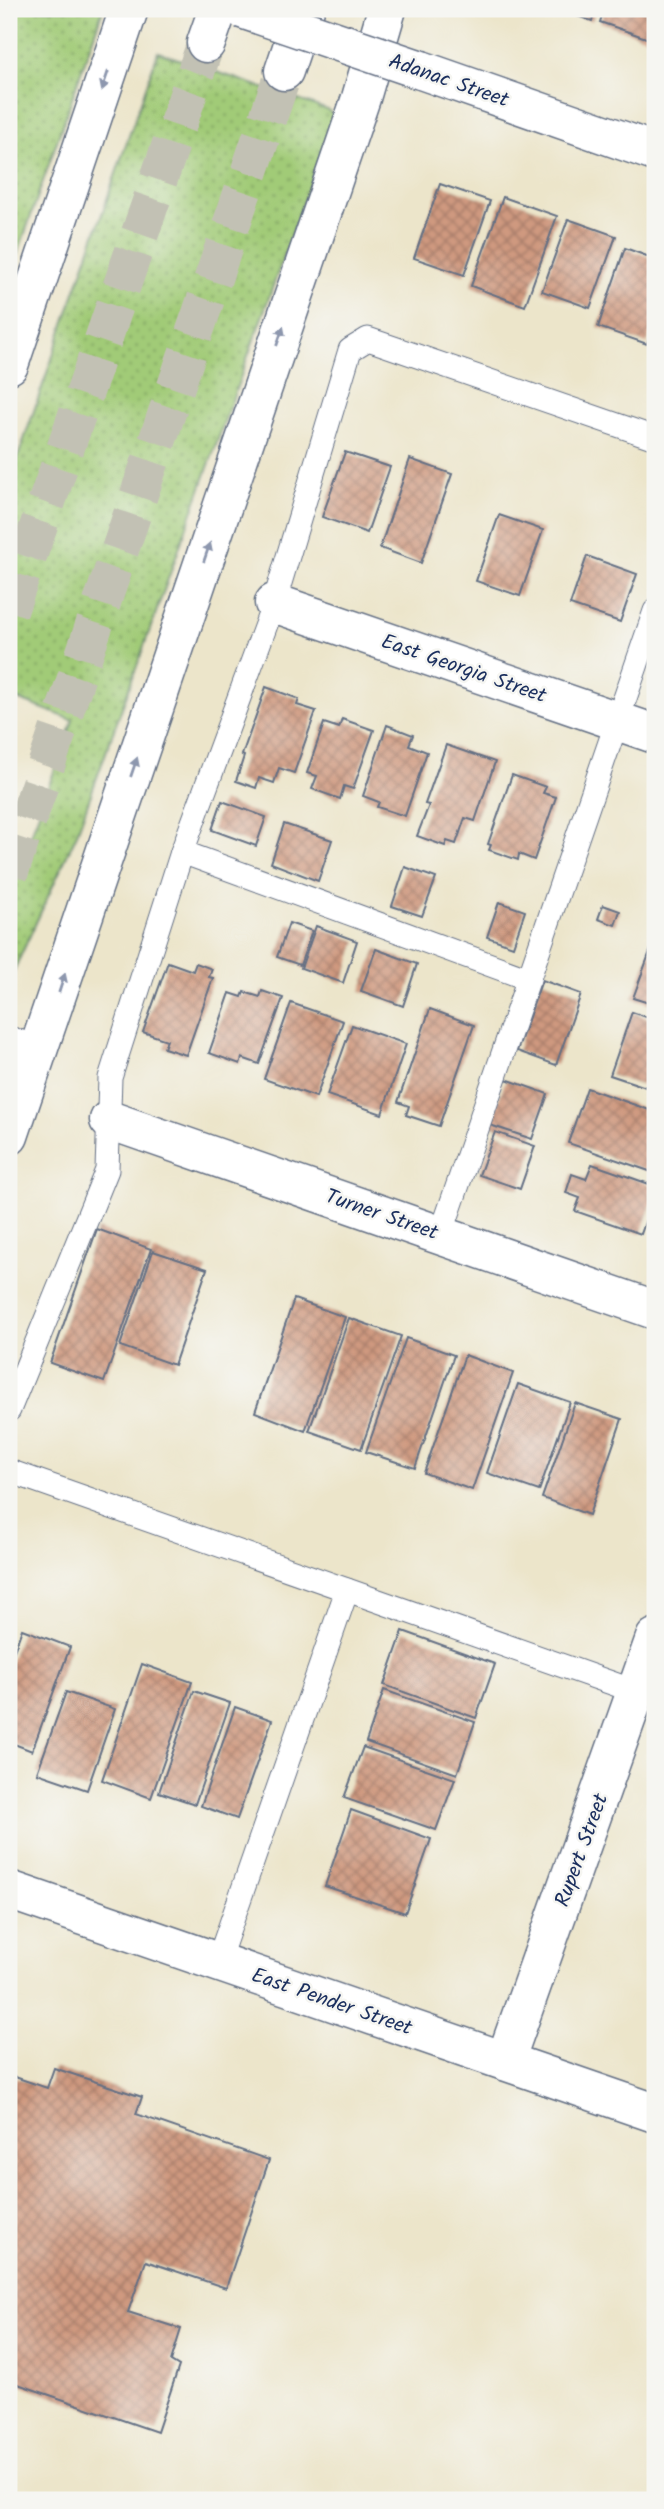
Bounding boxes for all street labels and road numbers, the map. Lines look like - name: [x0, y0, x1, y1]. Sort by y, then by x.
- street label: Adanac Street: [384, 45, 514, 118]
- street label: East Georgia Street: [376, 626, 551, 713]
- street label: Turner Street: [321, 1181, 443, 1250]
- street label: Rupert Street: [547, 1788, 618, 1912]
- street label: East Pender Street: [247, 1959, 417, 2046]

